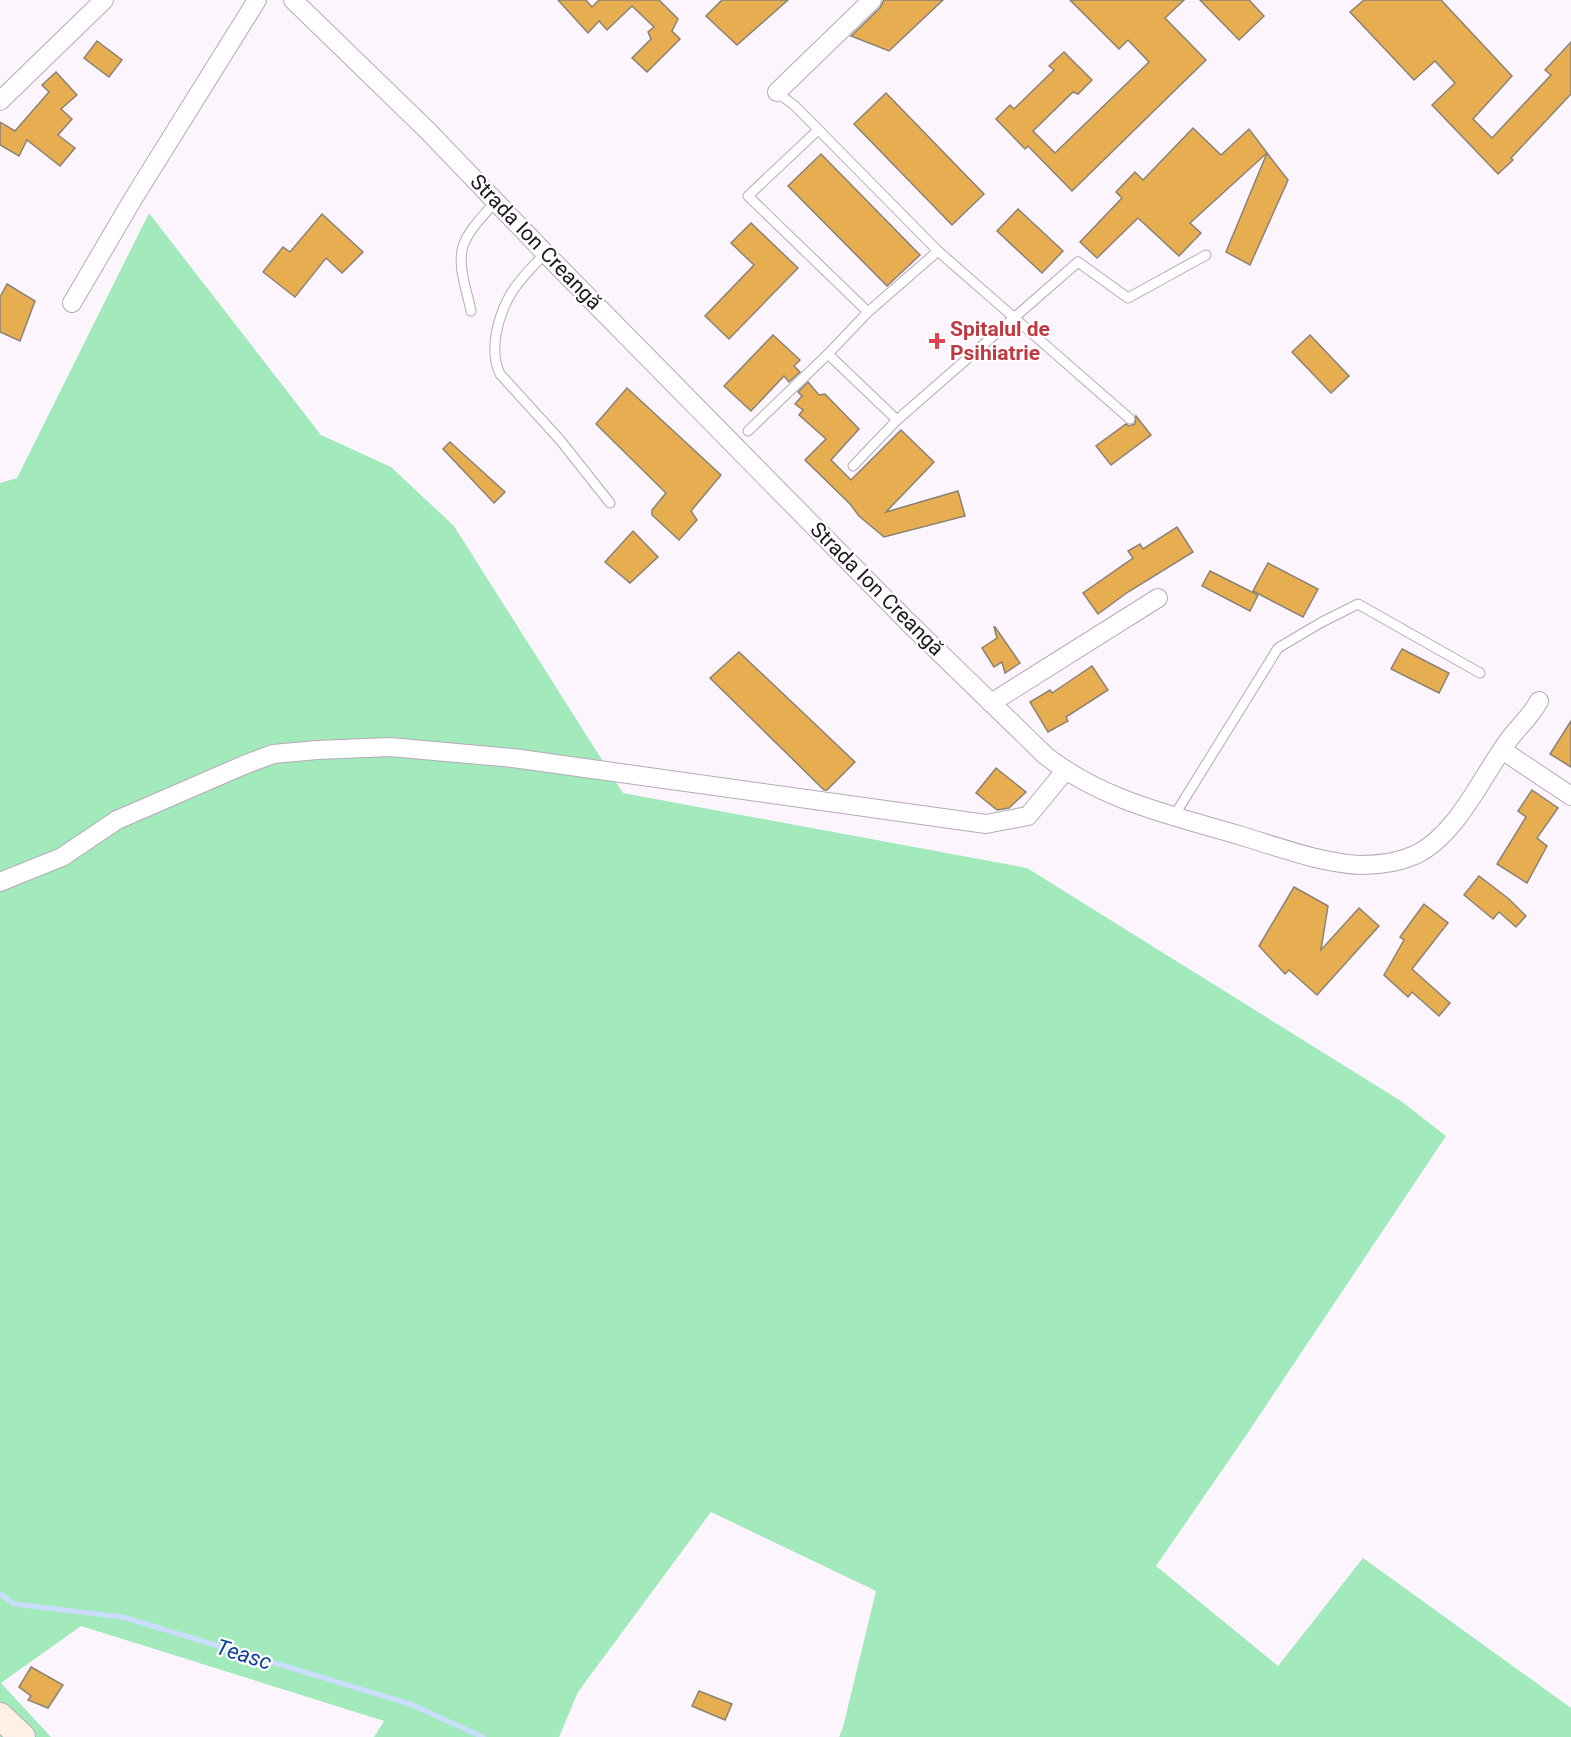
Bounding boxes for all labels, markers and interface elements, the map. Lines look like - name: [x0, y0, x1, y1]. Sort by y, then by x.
- street label: Strada Ion Creangă: [465, 169, 607, 315]
- place label: Spitalul de Psihiatrie: [950, 317, 1050, 365]
- marker: Spitalul de Psihiatrie: [928, 332, 946, 350]
- street label: Strada Ion Creangă: [805, 517, 949, 661]
- water label: Teasc: [213, 1634, 275, 1675]

